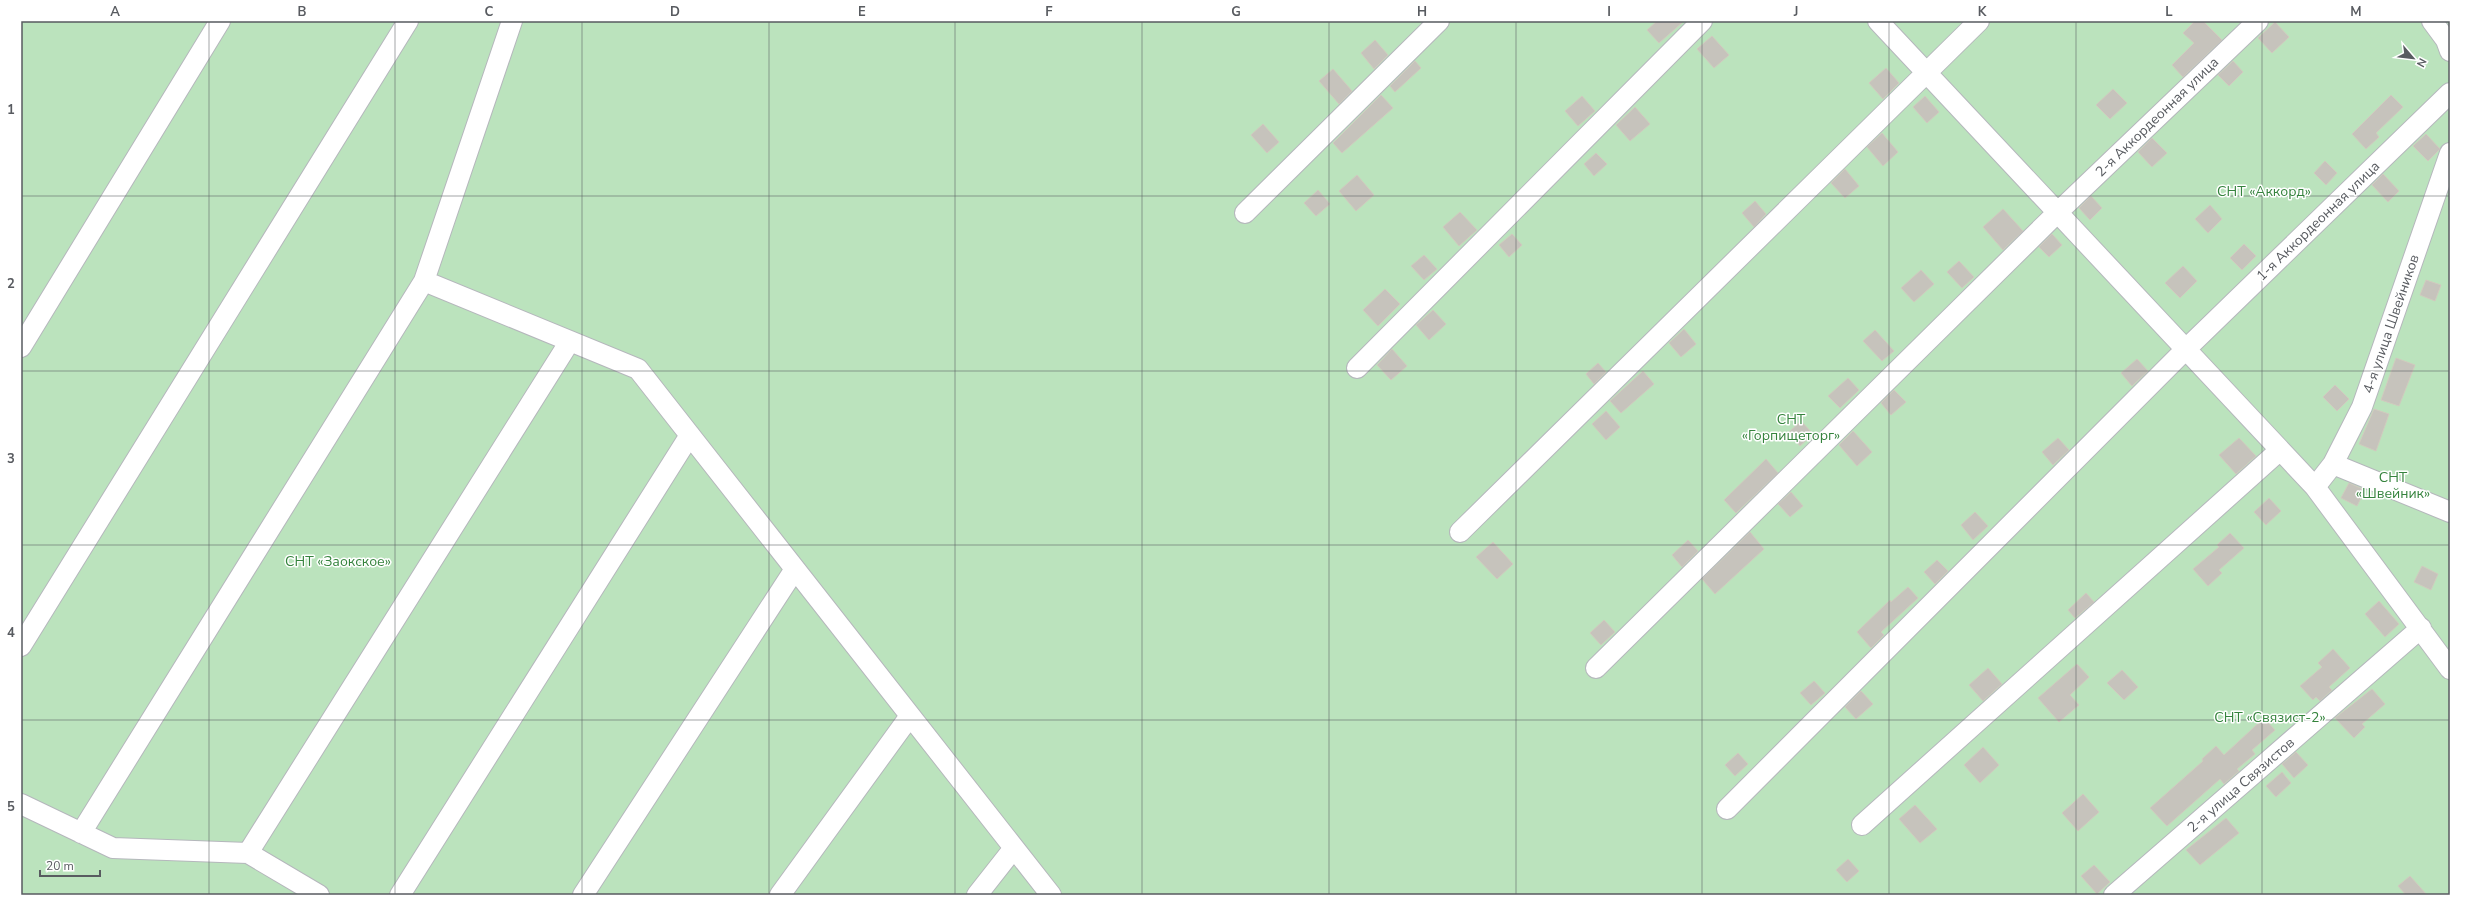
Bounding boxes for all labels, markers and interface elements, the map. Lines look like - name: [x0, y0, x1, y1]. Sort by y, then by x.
- text: A: [110, 3, 120, 21]
- text: B: [298, 3, 307, 21]
- text: C: [485, 3, 494, 21]
- text: D: [670, 3, 680, 21]
- text: E: [858, 3, 866, 21]
- text: F: [1045, 3, 1053, 21]
- text: G: [1231, 3, 1241, 21]
- text: H: [1417, 3, 1427, 21]
- text: I: [1607, 3, 1611, 21]
- text: J: [1793, 3, 1798, 21]
- text: K: [1978, 3, 1987, 21]
- text: L: [2165, 3, 2173, 21]
- text: M: [2350, 3, 2362, 21]
- north arrow: [2393, 38, 2433, 78]
- street label: 2-я Аккордеонная улица: [2091, 53, 2223, 181]
- text: N: [2413, 55, 2430, 70]
- text: 1: [7, 101, 15, 119]
- street label: 1-я Аккордеонная улица: [2252, 157, 2384, 285]
- park label: СНТ «Аккорд»: [2217, 182, 2311, 201]
- street label: 4-я улица Швейников: [2358, 252, 2424, 396]
- text: 2: [7, 275, 15, 293]
- park label: СНТ «Горпищеторг»: [1742, 410, 1840, 445]
- text: 3: [7, 450, 15, 468]
- park label: СНТ «Швейник»: [2356, 468, 2430, 503]
- park label: СНТ «Заокское»: [285, 552, 391, 571]
- text: 4: [7, 624, 15, 642]
- park label: СНТ «Связист-2»: [2214, 708, 2326, 727]
- street label: 2-я улица Связистов: [2183, 733, 2299, 837]
- text: 5: [7, 798, 15, 816]
- scale bar: [40, 852, 100, 878]
- text: 20 m: [46, 858, 74, 874]

